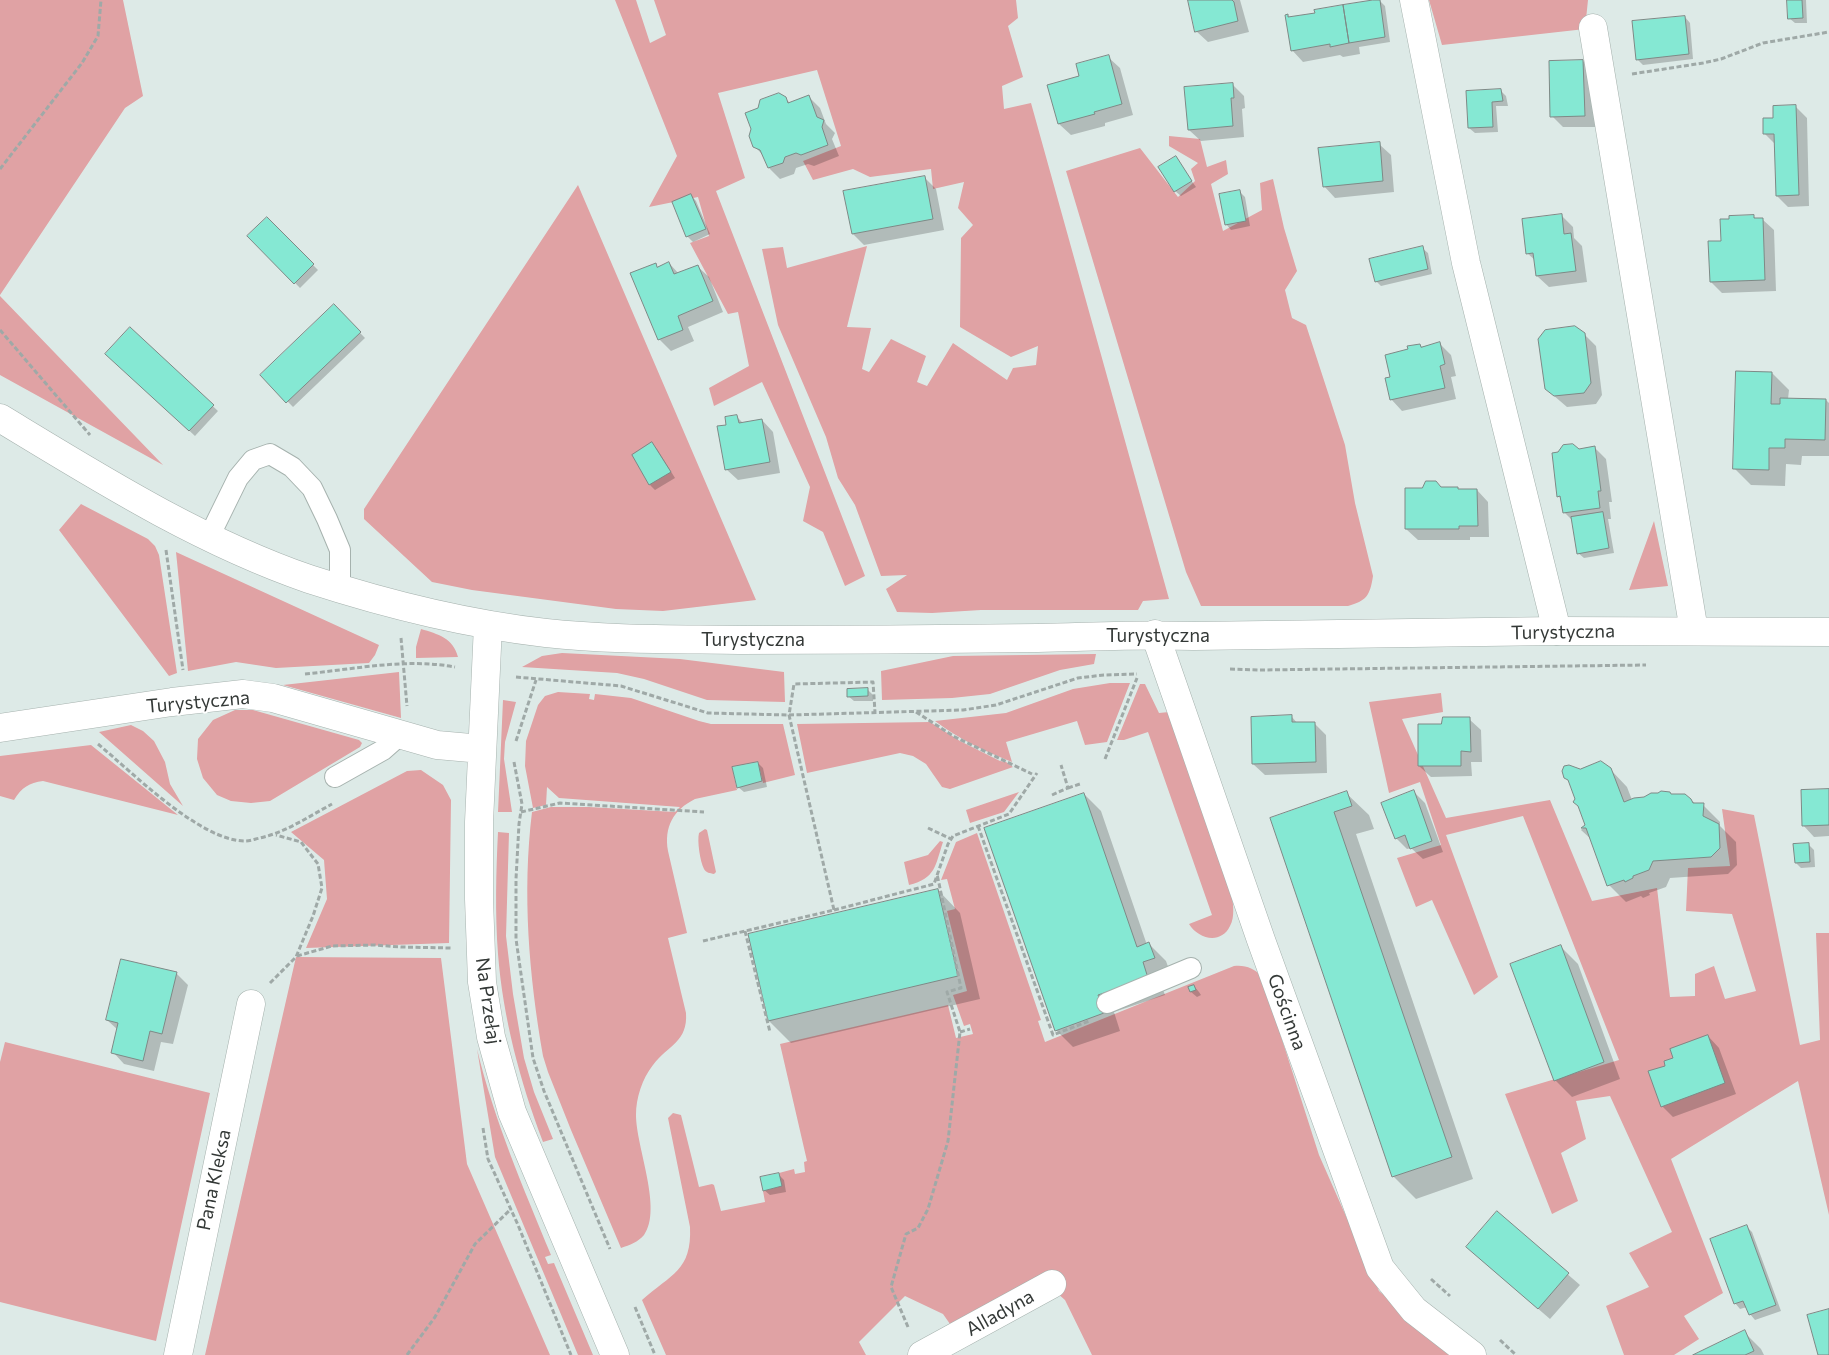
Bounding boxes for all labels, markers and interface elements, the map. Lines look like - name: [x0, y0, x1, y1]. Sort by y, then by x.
- street label: Turystyczna: [1511, 620, 1615, 644]
- street label: Turystyczna: [1106, 625, 1210, 647]
- street label: Turystyczna: [701, 629, 805, 651]
- street label: Turystyczna: [145, 686, 251, 718]
- street label: Na Przełaj: [471, 956, 505, 1046]
- street label: Gościnna: [1263, 971, 1311, 1053]
- street label: Pana Kleksa: [192, 1127, 236, 1233]
- street label: Alladyna: [962, 1285, 1038, 1341]

